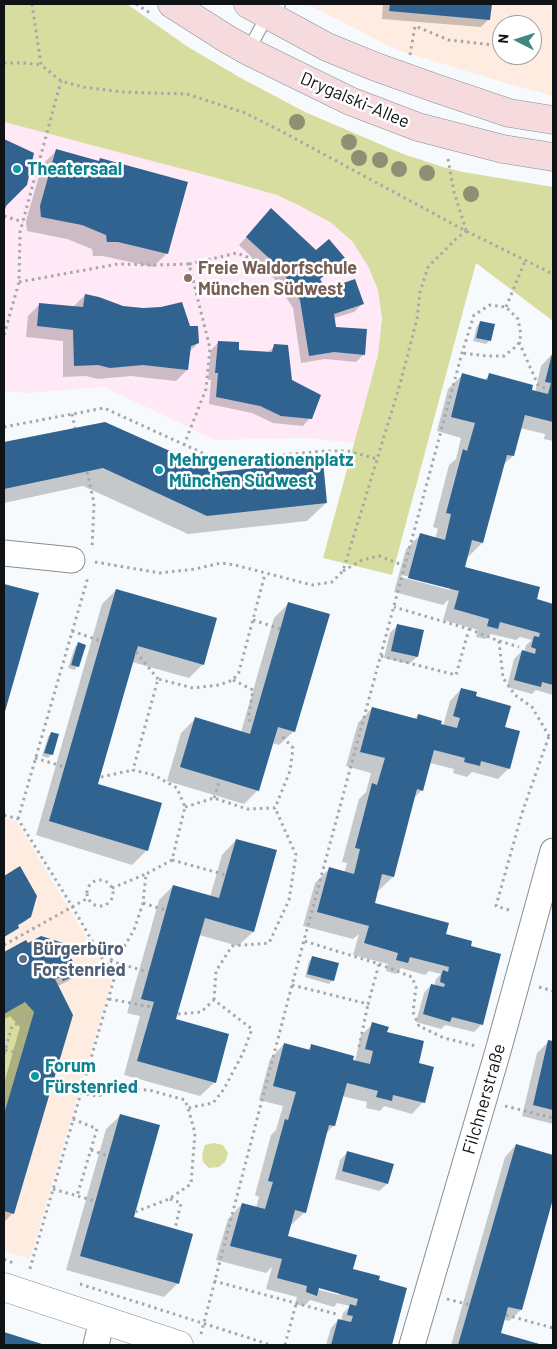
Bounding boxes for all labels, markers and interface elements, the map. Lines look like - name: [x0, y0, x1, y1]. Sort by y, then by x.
- north arrow: [492, 15, 542, 65]
- text: N: [494, 33, 511, 44]
- street label: Drygalski-Allee: [297, 67, 413, 133]
- place label: Theatersaal: [27, 158, 122, 180]
- marker: Theatersaal: [11, 163, 23, 175]
- place label: Freie Waldorfschule München Südwest: [198, 257, 357, 300]
- marker: Freie Waldorfschule München Südwest: [182, 272, 194, 284]
- place label: Mehrgenerationenplatz München Südwest: [169, 449, 354, 492]
- marker: Mehrgenerationenplatz München Südwest: [153, 464, 165, 476]
- place label: Bürgerbüro Forstenried: [33, 938, 126, 981]
- marker: Bürgerbüro Forstenried: [17, 953, 29, 965]
- street label: Filchnerstraße: [458, 1041, 510, 1157]
- place label: Forum Fürstenried: [45, 1055, 138, 1098]
- marker: Forum Fürstenried: [29, 1070, 41, 1082]

